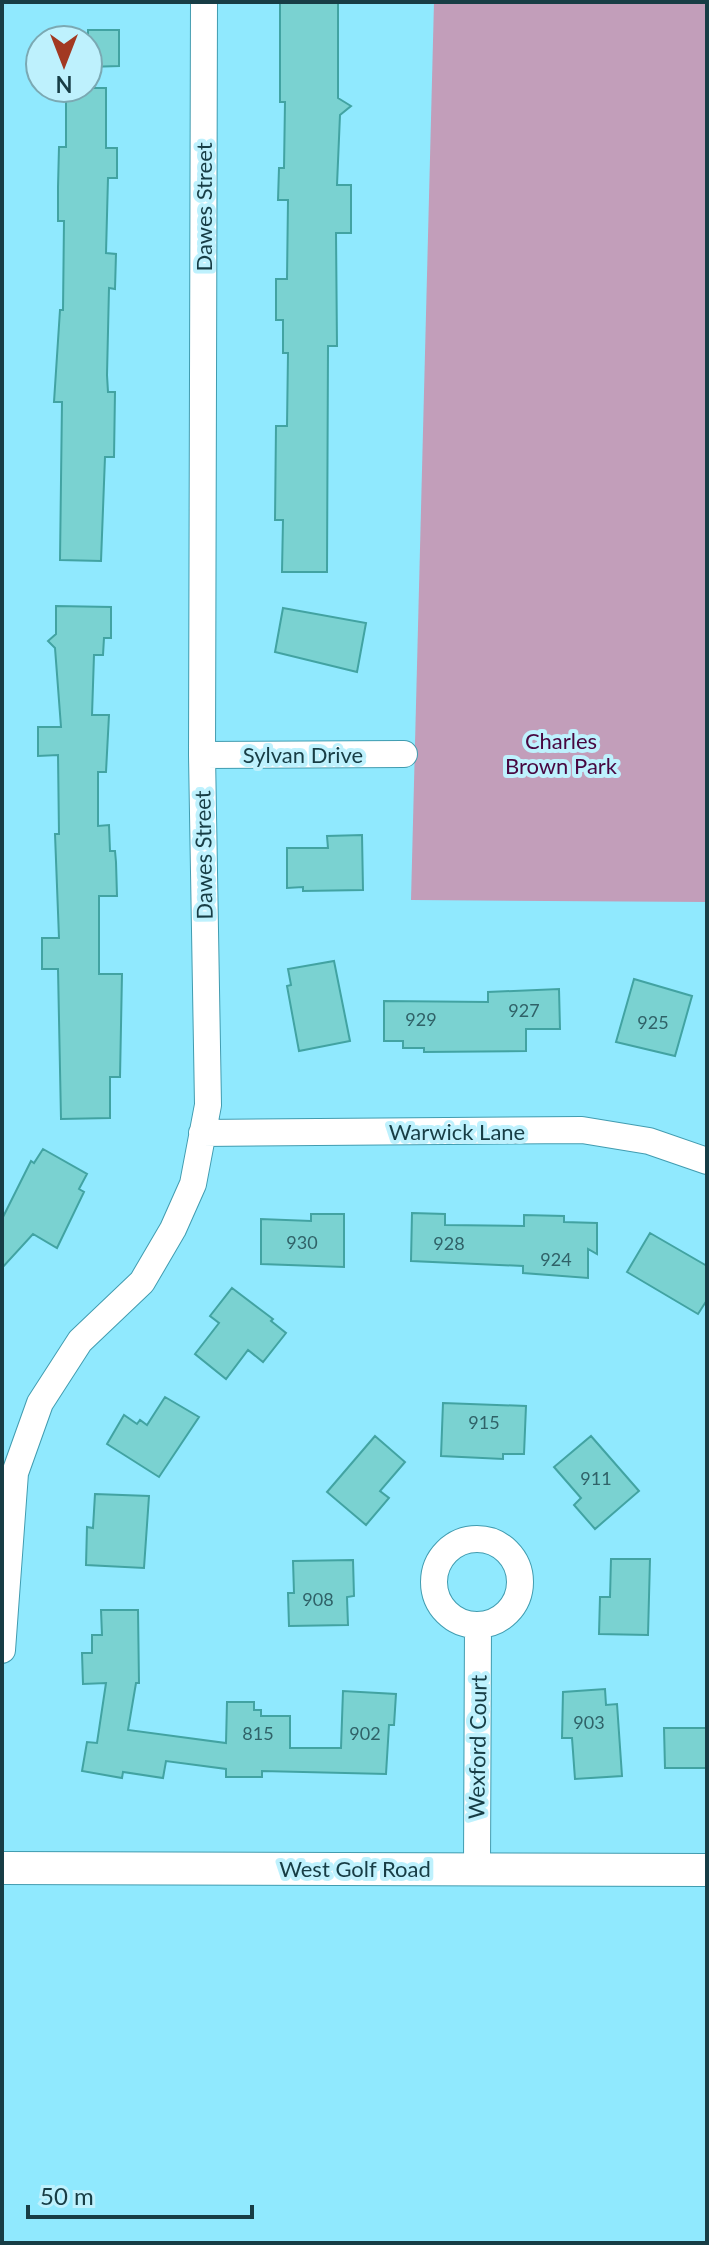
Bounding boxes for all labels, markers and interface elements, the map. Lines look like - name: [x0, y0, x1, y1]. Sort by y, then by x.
- north arrow: [24, 24, 104, 104]
- text: N: [56, 71, 72, 98]
- street label: Dawes Street: [190, 142, 217, 272]
- park label: Charles Brown Park: [505, 727, 618, 779]
- street label: Sylvan Drive: [243, 741, 363, 768]
- street label: Dawes Street: [188, 790, 218, 920]
- house number: 927: [508, 999, 540, 1021]
- house number: 929: [405, 1008, 437, 1030]
- house number: 925: [637, 1011, 669, 1033]
- street label: Warwick Lane: [389, 1118, 525, 1145]
- house number: 930: [286, 1231, 318, 1253]
- house number: 928: [433, 1232, 465, 1254]
- house number: 924: [540, 1248, 572, 1270]
- house number: 915: [468, 1411, 500, 1433]
- house number: 911: [580, 1467, 612, 1489]
- house number: 908: [302, 1588, 334, 1610]
- street label: Wexford Court: [462, 1674, 492, 1819]
- house number: 903: [573, 1711, 605, 1733]
- house number: 815: [242, 1722, 274, 1744]
- house number: 902: [349, 1722, 381, 1744]
- street label: West Golf Road: [279, 1855, 431, 1882]
- scale bar: [28, 2169, 252, 2219]
- text: 50 m: [40, 2181, 94, 2210]

